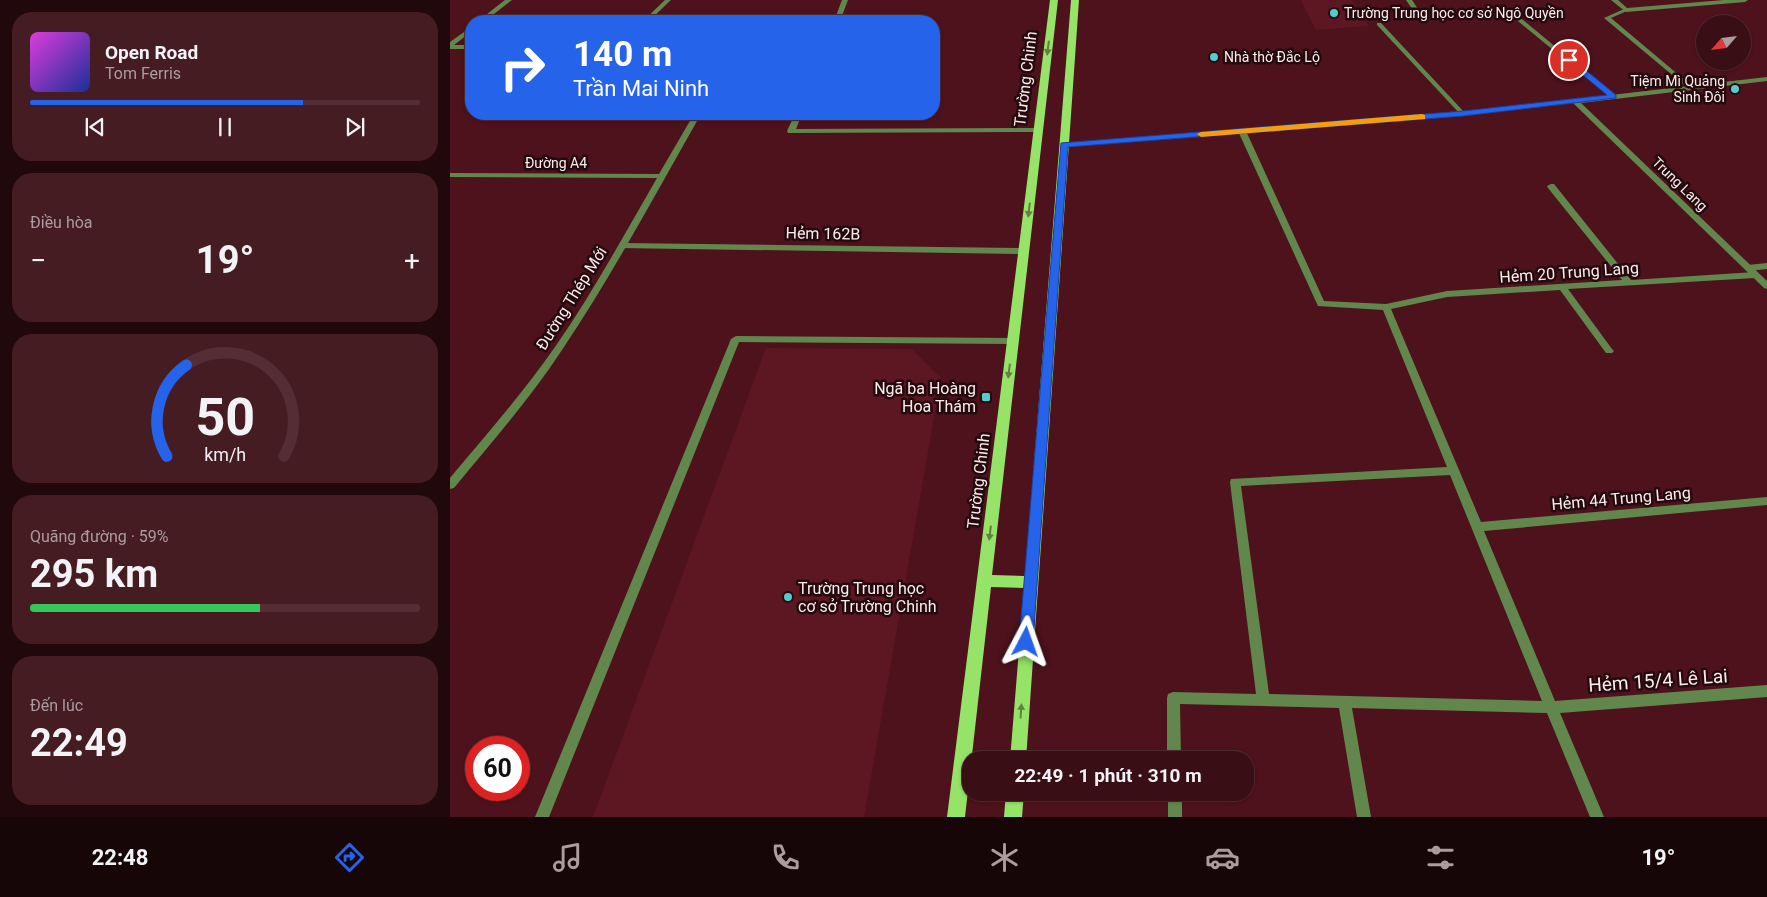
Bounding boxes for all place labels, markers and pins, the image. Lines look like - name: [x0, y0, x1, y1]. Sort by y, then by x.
- place label: Trường Trung học cơ sở Ngô Quyền: [1344, 5, 1564, 21]
- marker: Trường Trung học cơ sở Ngô Quyền: [1328, 7, 1340, 19]
- pin: [1548, 39, 1590, 81]
- place label: Nhà thờ Đắc Lộ: [1224, 49, 1320, 65]
- marker: Nhà thờ Đắc Lộ: [1208, 51, 1220, 63]
- place label: Tiệm Mì Quảng Sinh Đôi: [1630, 73, 1725, 105]
- marker: Tiệm Mì Quảng Sinh Đôi: [1729, 83, 1741, 95]
- place label: Ngã ba Hoàng Hoa Thám: [874, 379, 976, 416]
- marker: Ngã ba Hoàng Hoa Thám: [980, 391, 992, 403]
- place label: Trường Trung học cơ sở Trường Chinh: [798, 579, 937, 616]
- marker: Trường Trung học cơ sở Trường Chinh: [782, 591, 794, 603]

